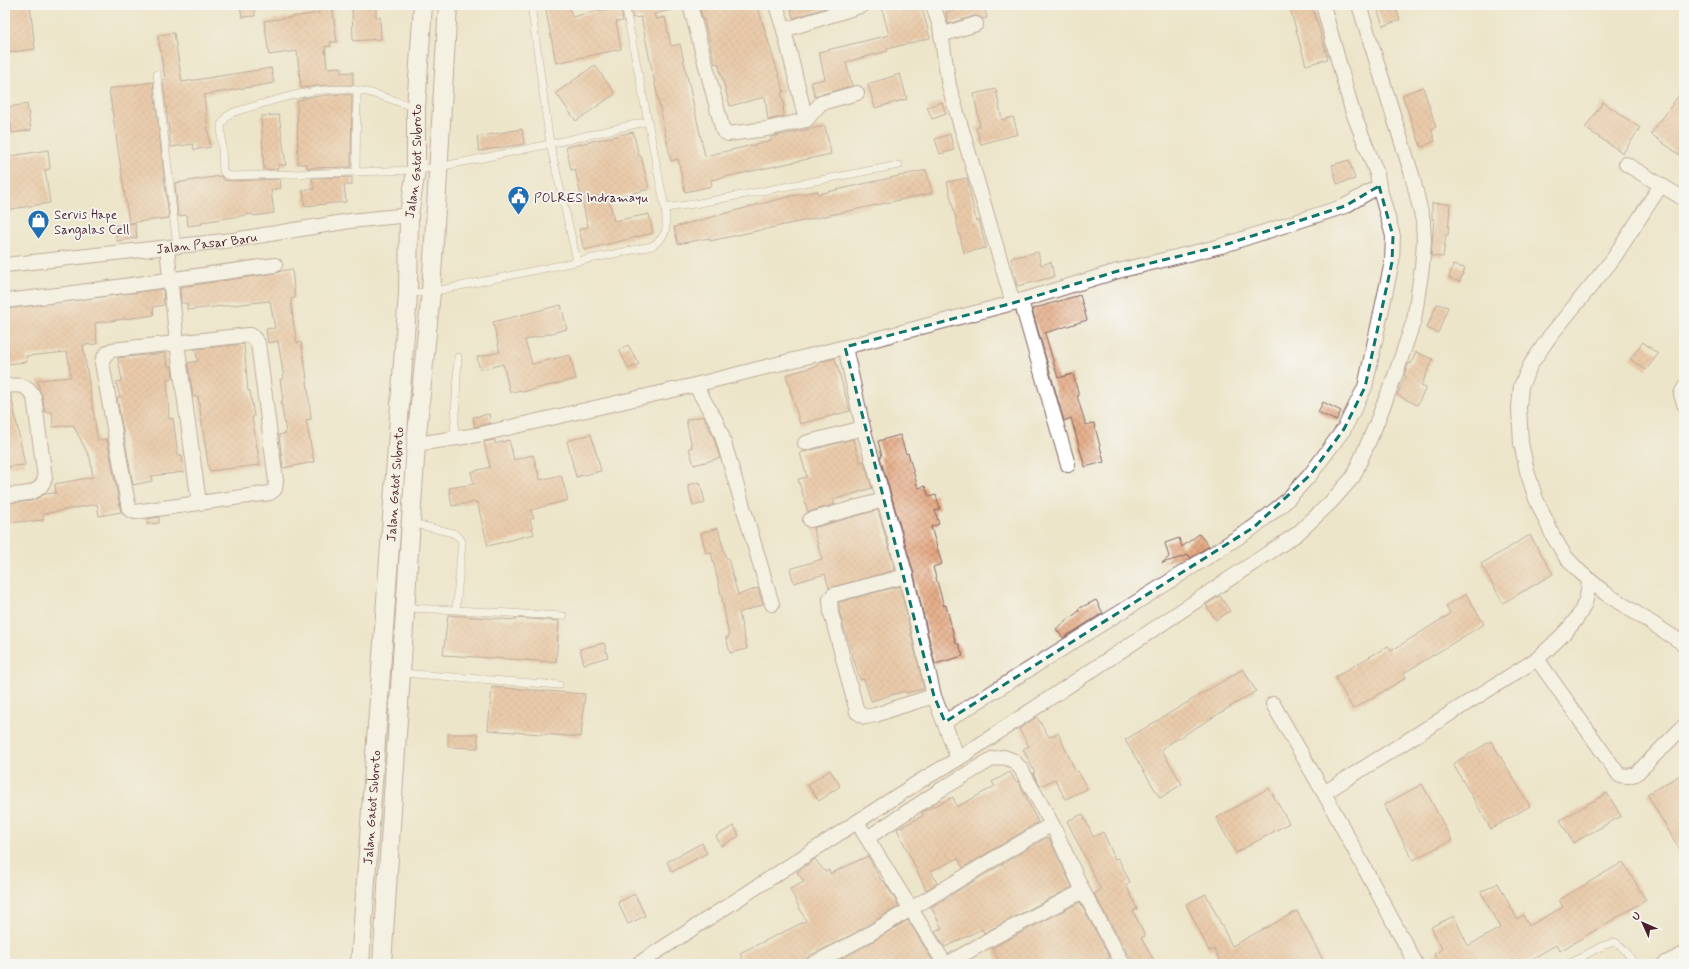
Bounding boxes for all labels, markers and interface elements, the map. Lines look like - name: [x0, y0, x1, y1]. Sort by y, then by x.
- street label: Jalan Gatot Subroto: [402, 103, 426, 220]
- public building icon: POLRES Indramayu: [506, 184, 532, 217]
- place label: POLRES Indramayu: [534, 190, 648, 207]
- place label: Servis Hape Sangalas Cell: [54, 207, 129, 240]
- shop icon: Servis Hape Sangalas Cell: [25, 208, 51, 241]
- street label: Jalan Pasar Baru: [155, 229, 259, 258]
- street label: Jalan Gatot Subroto: [383, 426, 408, 542]
- street label: Jalan Gatot Subroto: [360, 749, 385, 865]
- north arrow: [1623, 903, 1663, 943]
- text: U: [1629, 909, 1644, 924]

